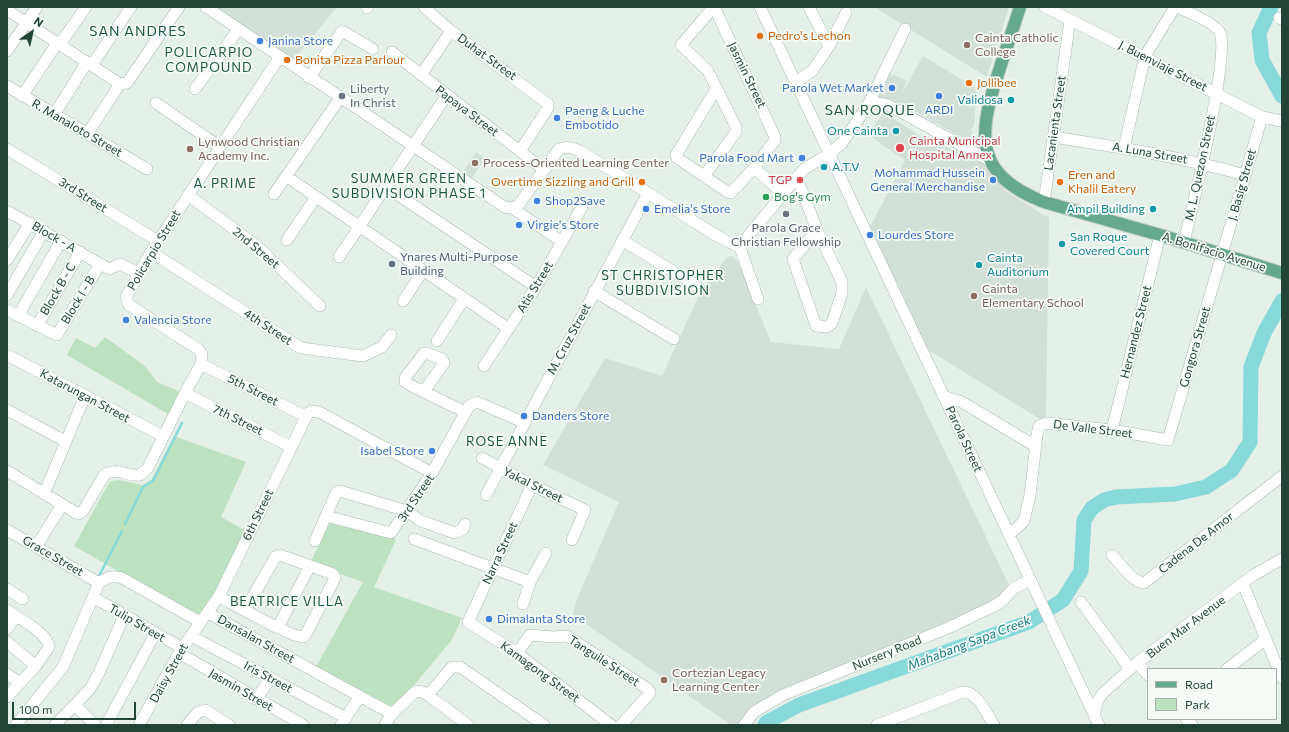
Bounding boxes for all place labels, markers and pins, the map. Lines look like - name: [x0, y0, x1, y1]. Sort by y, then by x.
- place label: Pedro's Lechon: [768, 29, 851, 43]
- marker: Pedro's Lechon: [755, 31, 765, 41]
- place label: Cainta Catholic College: [975, 31, 1058, 59]
- place label: Janina Store: [268, 34, 333, 48]
- marker: Janina Store: [255, 36, 265, 46]
- marker: Cainta Catholic College: [962, 40, 972, 50]
- place label: Bonita Pizza Parlour: [295, 53, 405, 67]
- marker: Bonita Pizza Parlour: [282, 55, 292, 65]
- place label: Jollibee: [977, 76, 1017, 90]
- marker: Jollibee: [964, 78, 974, 88]
- place label: Parola Wet Market: [782, 81, 884, 95]
- place label: Liberty In Christ: [350, 82, 396, 110]
- marker: Parola Wet Market: [887, 83, 897, 93]
- marker: Liberty In Christ: [337, 91, 347, 101]
- marker: ARDI: [934, 91, 944, 101]
- place label: Validosa: [957, 93, 1003, 107]
- marker: Validosa: [1006, 95, 1016, 105]
- place label: ARDI: [925, 103, 953, 117]
- place label: Paeng & Luche Embotido: [565, 104, 645, 132]
- marker: Paeng & Luche Embotido: [552, 113, 562, 123]
- place label: One Cainta: [827, 124, 888, 138]
- marker: One Cainta: [891, 126, 901, 136]
- place label: Cainta Municipal Hospital Annex: [909, 134, 1001, 162]
- place label: Lynwood Christian Academy Inc.: [198, 135, 300, 163]
- marker: Cainta Municipal Hospital Annex: [894, 142, 906, 154]
- marker: Lynwood Christian Academy Inc.: [185, 144, 195, 154]
- place label: Parola Food Mart: [699, 151, 794, 165]
- marker: Parola Food Mart: [797, 153, 807, 163]
- place label: Process-Oriented Learning Center: [483, 156, 669, 170]
- marker: Process-Oriented Learning Center: [470, 158, 480, 168]
- place label: A.T.V: [832, 160, 859, 174]
- marker: A.T.V: [819, 162, 829, 172]
- place label: Mohammad Hussein General Merchandise: [870, 166, 985, 194]
- place label: Eren and Khalil Eatery: [1068, 168, 1136, 196]
- place label: TGP: [768, 173, 792, 187]
- place label: Overtime Sizzling and Grill: [491, 175, 634, 189]
- marker: TGP: [795, 175, 805, 185]
- marker: Mohammad Hussein General Merchandise: [988, 175, 998, 185]
- marker: Overtime Sizzling and Grill: [637, 177, 647, 187]
- marker: Eren and Khalil Eatery: [1055, 177, 1065, 187]
- place label: Bog's Gym: [774, 190, 831, 204]
- marker: Bog's Gym: [761, 192, 771, 202]
- place label: Shop2Save: [545, 194, 605, 208]
- marker: Shop2Save: [532, 196, 542, 206]
- place label: Emelia's Store: [654, 202, 730, 216]
- place label: Ampil Building: [1067, 202, 1145, 216]
- marker: Emelia's Store: [641, 204, 651, 214]
- marker: Ampil Building: [1148, 204, 1158, 214]
- marker: Parola Grace Christian Fellowship: [781, 209, 791, 219]
- place label: Virgie's Store: [527, 218, 599, 232]
- marker: Virgie's Store: [514, 220, 524, 230]
- place label: Parola Grace Christian Fellowship: [731, 221, 841, 249]
- place label: Lourdes Store: [878, 228, 954, 242]
- marker: Lourdes Store: [865, 230, 875, 240]
- place label: San Roque Covered Court: [1070, 230, 1149, 258]
- marker: San Roque Covered Court: [1057, 239, 1067, 249]
- place label: Ynares Multi-Purpose Building: [400, 250, 518, 278]
- place label: Cainta Auditorium: [987, 251, 1049, 279]
- marker: Ynares Multi-Purpose Building: [387, 259, 397, 269]
- marker: Cainta Auditorium: [974, 260, 984, 270]
- place label: Cainta Elementary School: [982, 282, 1084, 310]
- marker: Cainta Elementary School: [969, 291, 979, 301]
- place label: Valencia Store: [134, 313, 212, 327]
- marker: Valencia Store: [121, 315, 131, 325]
- place label: Danders Store: [532, 409, 609, 423]
- marker: Danders Store: [519, 411, 529, 421]
- place label: Isabel Store: [360, 444, 424, 458]
- marker: Isabel Store: [427, 446, 437, 456]
- place label: Dimalanta Store: [497, 612, 585, 626]
- marker: Dimalanta Store: [484, 614, 494, 624]
- place label: Cortezian Legacy Learning Center: [672, 666, 766, 694]
- marker: Cortezian Legacy Learning Center: [659, 675, 669, 685]

